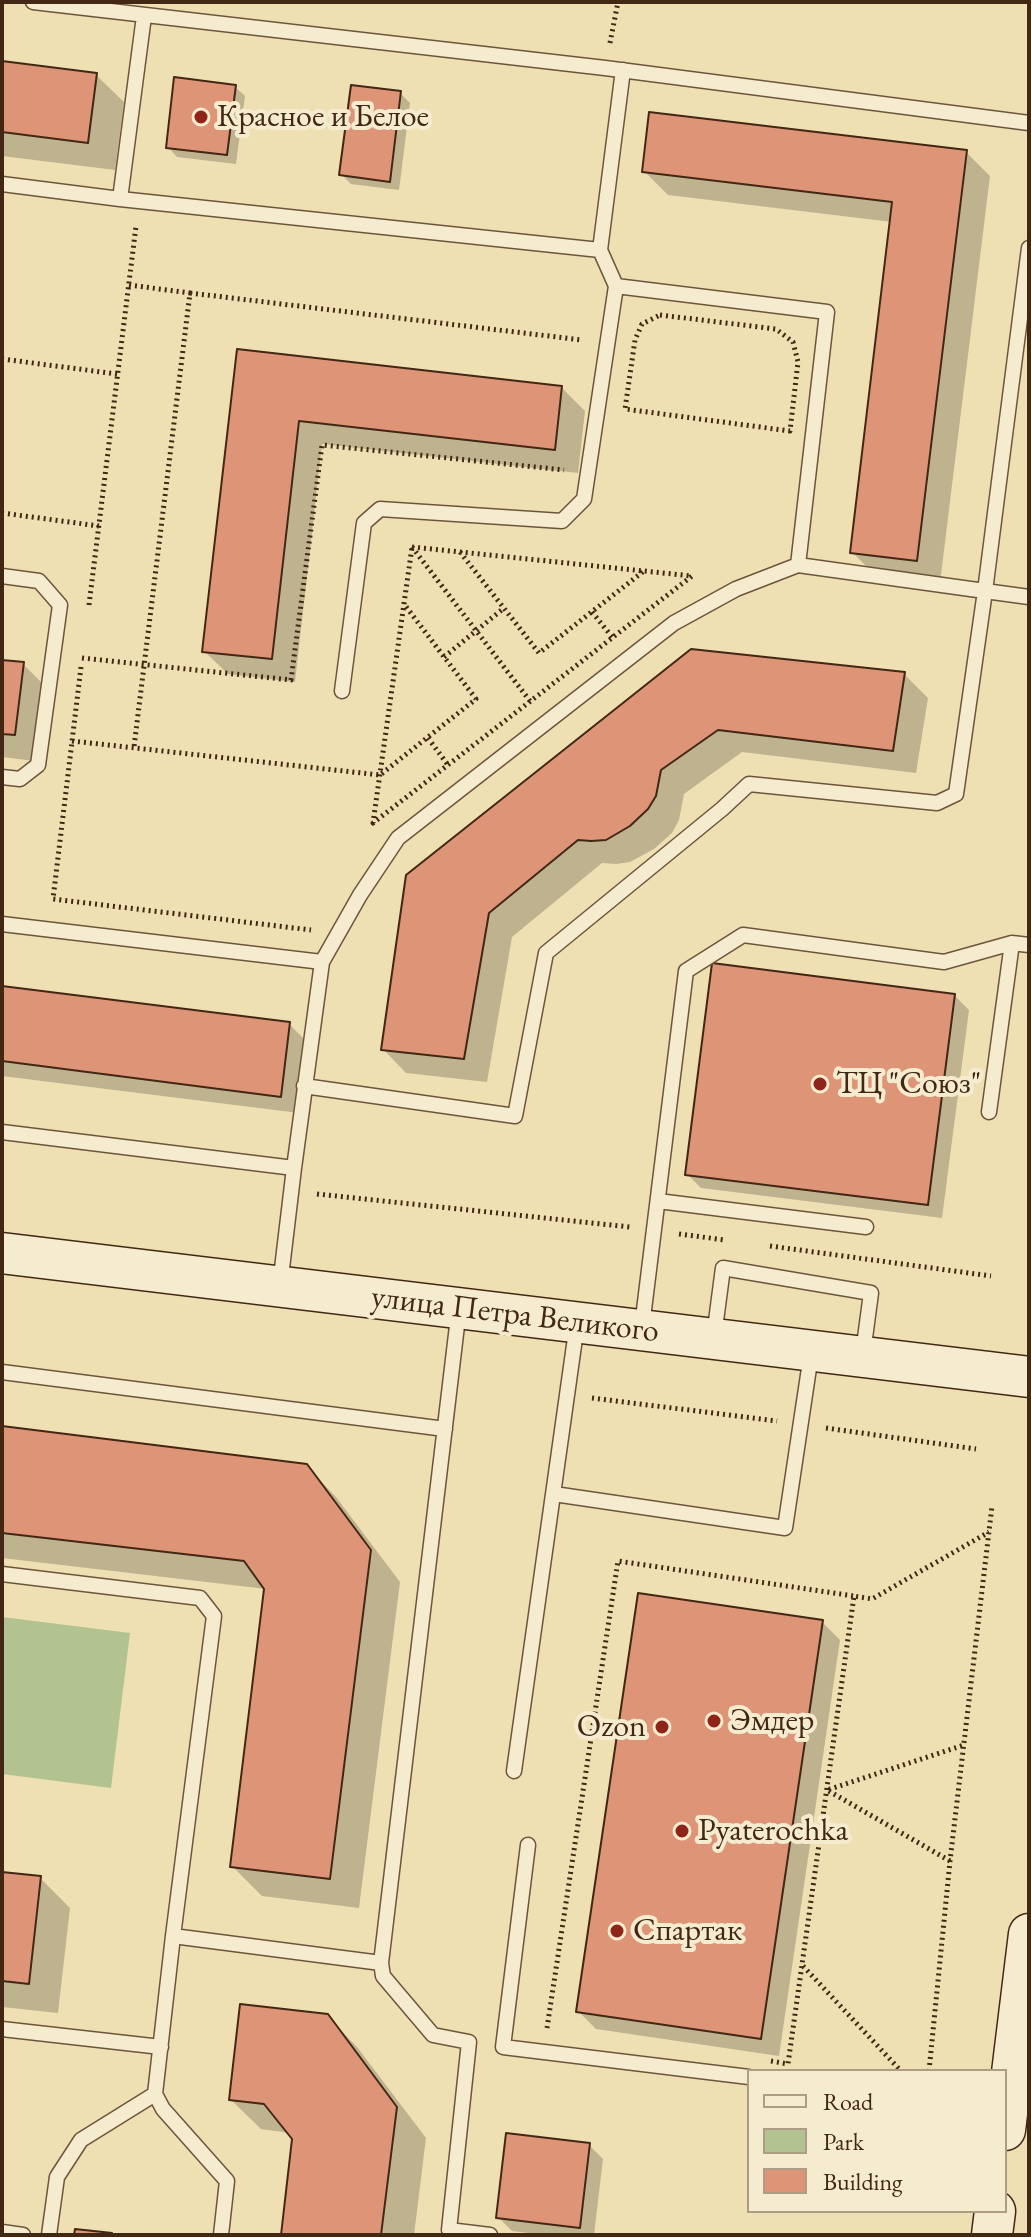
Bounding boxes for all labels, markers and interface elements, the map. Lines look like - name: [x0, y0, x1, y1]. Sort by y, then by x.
- place label: Красное и Белое: [217, 98, 429, 136]
- marker: Красное и Белое: [192, 108, 210, 126]
- place label: ТЦ "Союз": [836, 1065, 981, 1103]
- marker: ТЦ "Союз": [811, 1075, 829, 1093]
- street label: улица Петра Великого: [369, 1278, 661, 1352]
- place label: Эмдер: [730, 1702, 814, 1740]
- place label: Ozon: [577, 1708, 646, 1746]
- marker: Эмдер: [705, 1712, 723, 1730]
- marker: Ozon: [653, 1718, 671, 1736]
- place label: Pyaterochka: [698, 1812, 848, 1850]
- marker: Pyaterochka: [673, 1822, 691, 1840]
- place label: Спартак: [633, 1912, 742, 1950]
- marker: Спартак: [608, 1922, 626, 1940]
- legend: [747, 2069, 1007, 2213]
- text: Road: [823, 2086, 873, 2117]
- text: Park: [823, 2126, 864, 2157]
- text: Building: [823, 2166, 903, 2197]

